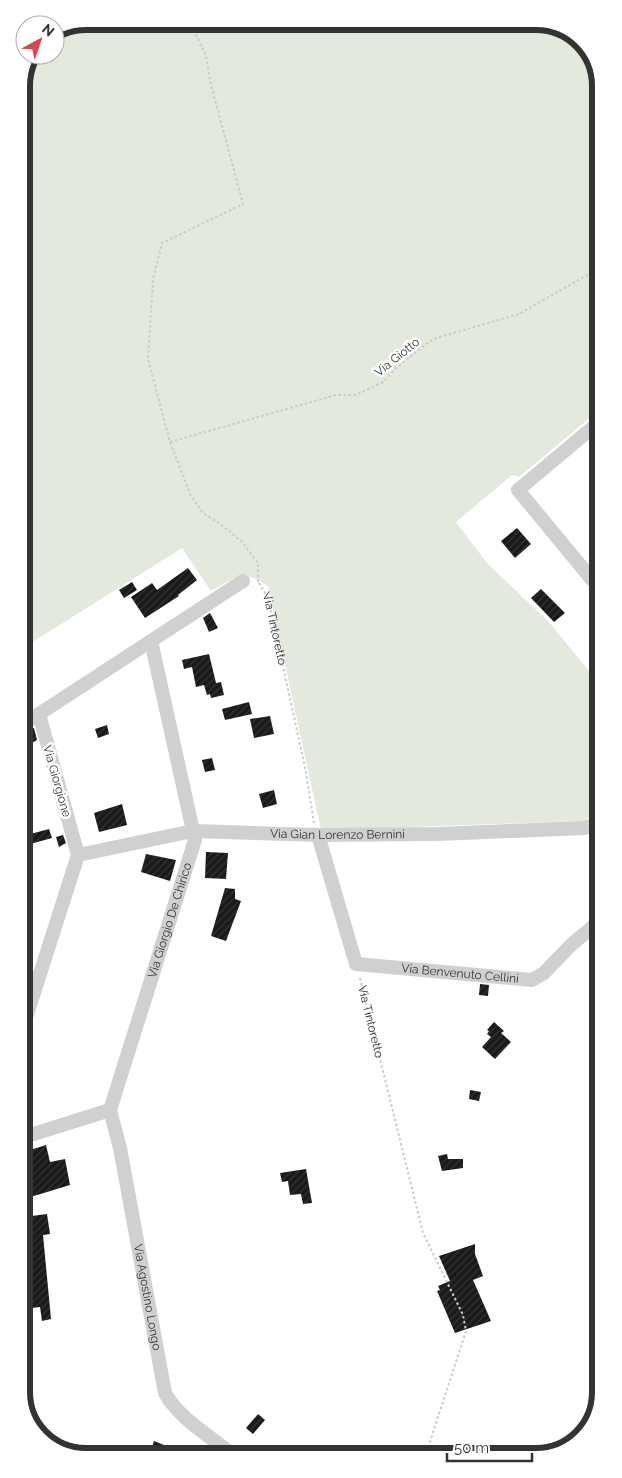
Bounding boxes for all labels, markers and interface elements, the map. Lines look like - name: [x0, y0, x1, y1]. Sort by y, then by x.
- north arrow: [15, 15, 65, 65]
- text: N: [39, 20, 58, 40]
- street label: Via Giotto: [372, 335, 422, 379]
- street label: Via Tintoretto: [259, 590, 290, 666]
- street label: Via Giorgione: [40, 744, 74, 818]
- street label: Via Gian Lorenzo Bernini: [270, 826, 405, 842]
- street label: Via Giorgio De Chirico: [145, 861, 194, 980]
- street label: Via Benvenuto Cellini: [401, 961, 519, 986]
- street label: Via Tintoretto: [355, 984, 386, 1059]
- street label: Via Agostino Longo: [131, 1243, 164, 1351]
- scale bar: [447, 1430, 532, 1462]
- text: 50 m: [454, 1439, 489, 1457]

